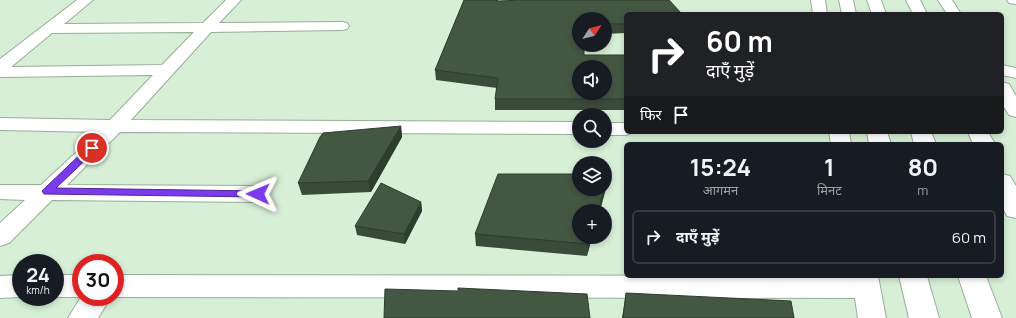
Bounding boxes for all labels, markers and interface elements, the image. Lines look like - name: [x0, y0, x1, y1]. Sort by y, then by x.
- north arrow: [572, 12, 612, 52]
- map controls: [572, 12, 612, 244]
- text: 60 m: [706, 22, 773, 60]
- icon: right: [640, 28, 692, 80]
- text: दाएँ मुड़ें: [706, 58, 754, 82]
- button: sound: [572, 60, 612, 100]
- text: फिर: [640, 104, 662, 125]
- icon: arrive: [670, 104, 692, 126]
- button: search: [572, 108, 612, 148]
- pin: [75, 131, 109, 165]
- icon: arrive: [81, 137, 103, 159]
- text: 15:24: [690, 150, 751, 183]
- text: 1: [824, 150, 835, 183]
- text: 80: [908, 150, 938, 183]
- button: layers: [572, 156, 612, 196]
- position arrow: [237, 173, 279, 215]
- text: आगमन: [703, 181, 738, 199]
- text: मिनट: [817, 181, 842, 199]
- text: m: [917, 181, 928, 199]
- button: +: [572, 204, 612, 244]
- icon: right: [642, 226, 664, 248]
- text: दाएँ मुड़ें: [676, 226, 719, 247]
- text: 60 m: [952, 227, 986, 248]
- speed limit sign: 30: [72, 254, 124, 306]
- text: 24: [26, 261, 50, 288]
- text: km/h: [26, 283, 50, 297]

